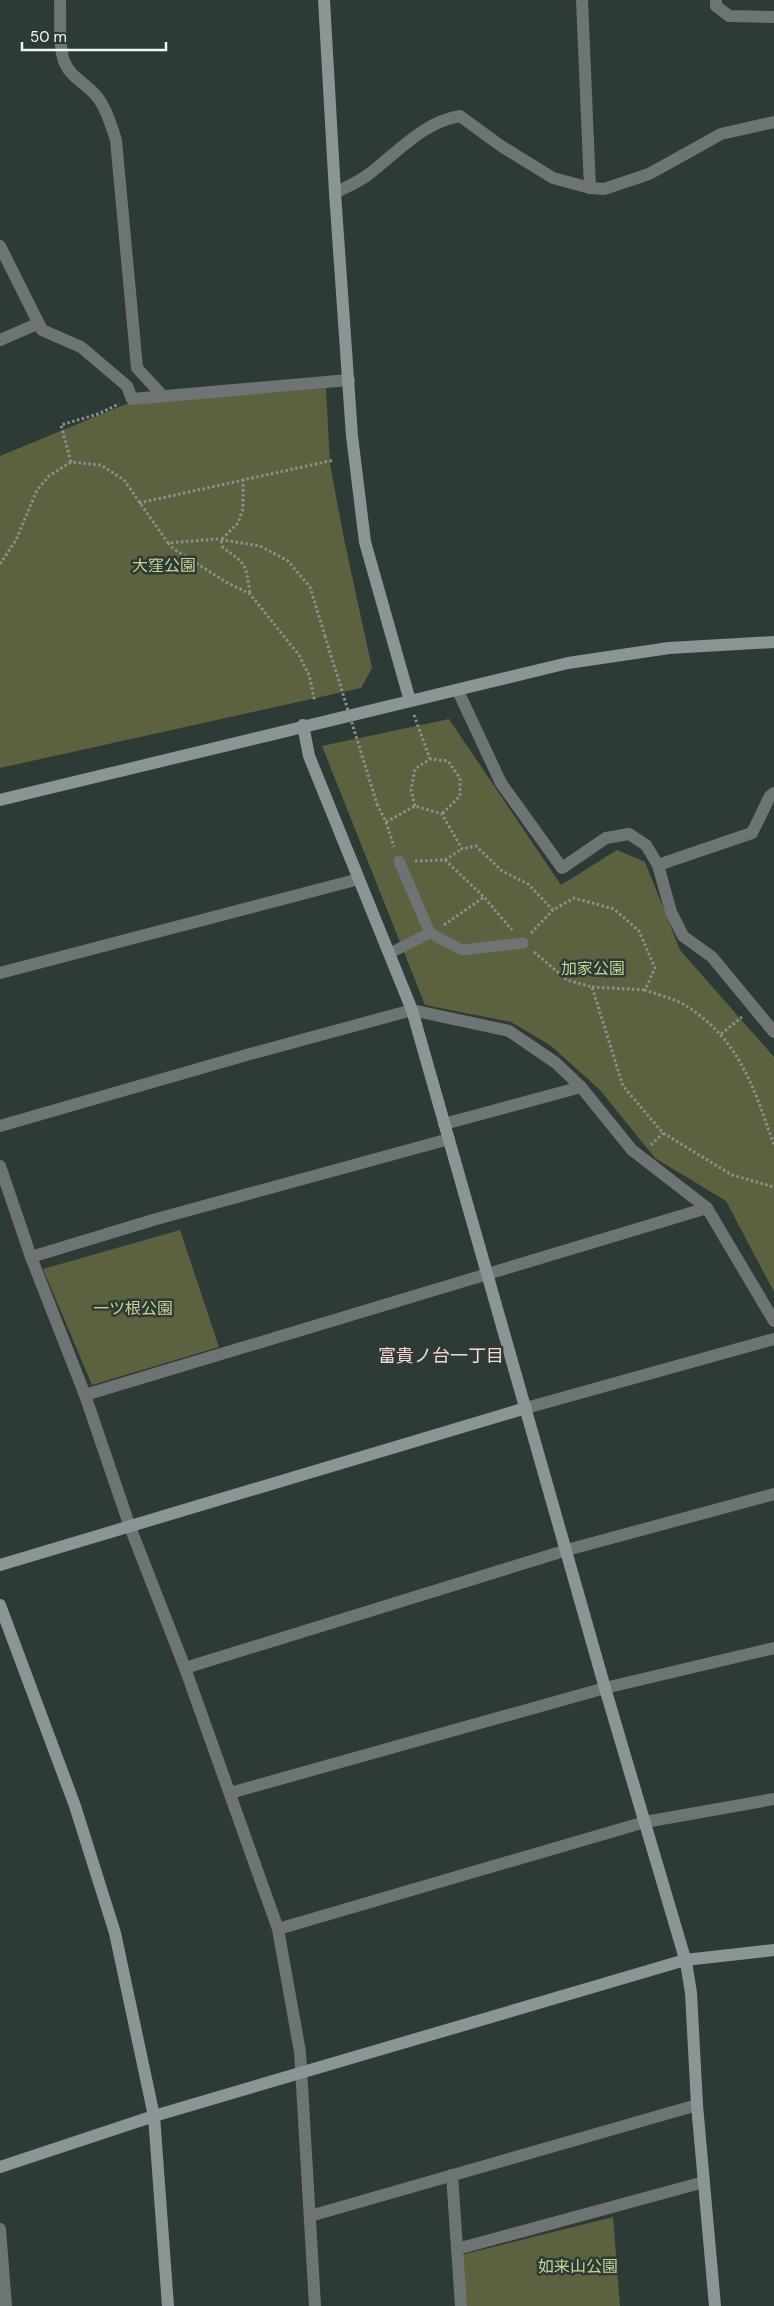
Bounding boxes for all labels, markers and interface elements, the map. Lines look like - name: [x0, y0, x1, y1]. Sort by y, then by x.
- scale bar: [22, 20, 166, 52]
- text: 50 m: [30, 27, 67, 47]
- park label: 大窪公園: [132, 555, 196, 576]
- park label: 加家公園: [561, 958, 625, 979]
- park label: 一ツ根公園: [93, 1298, 173, 1319]
- district label: 富貴ノ台一丁目: [378, 1344, 504, 1368]
- park label: 如来山公園: [538, 2256, 618, 2277]

